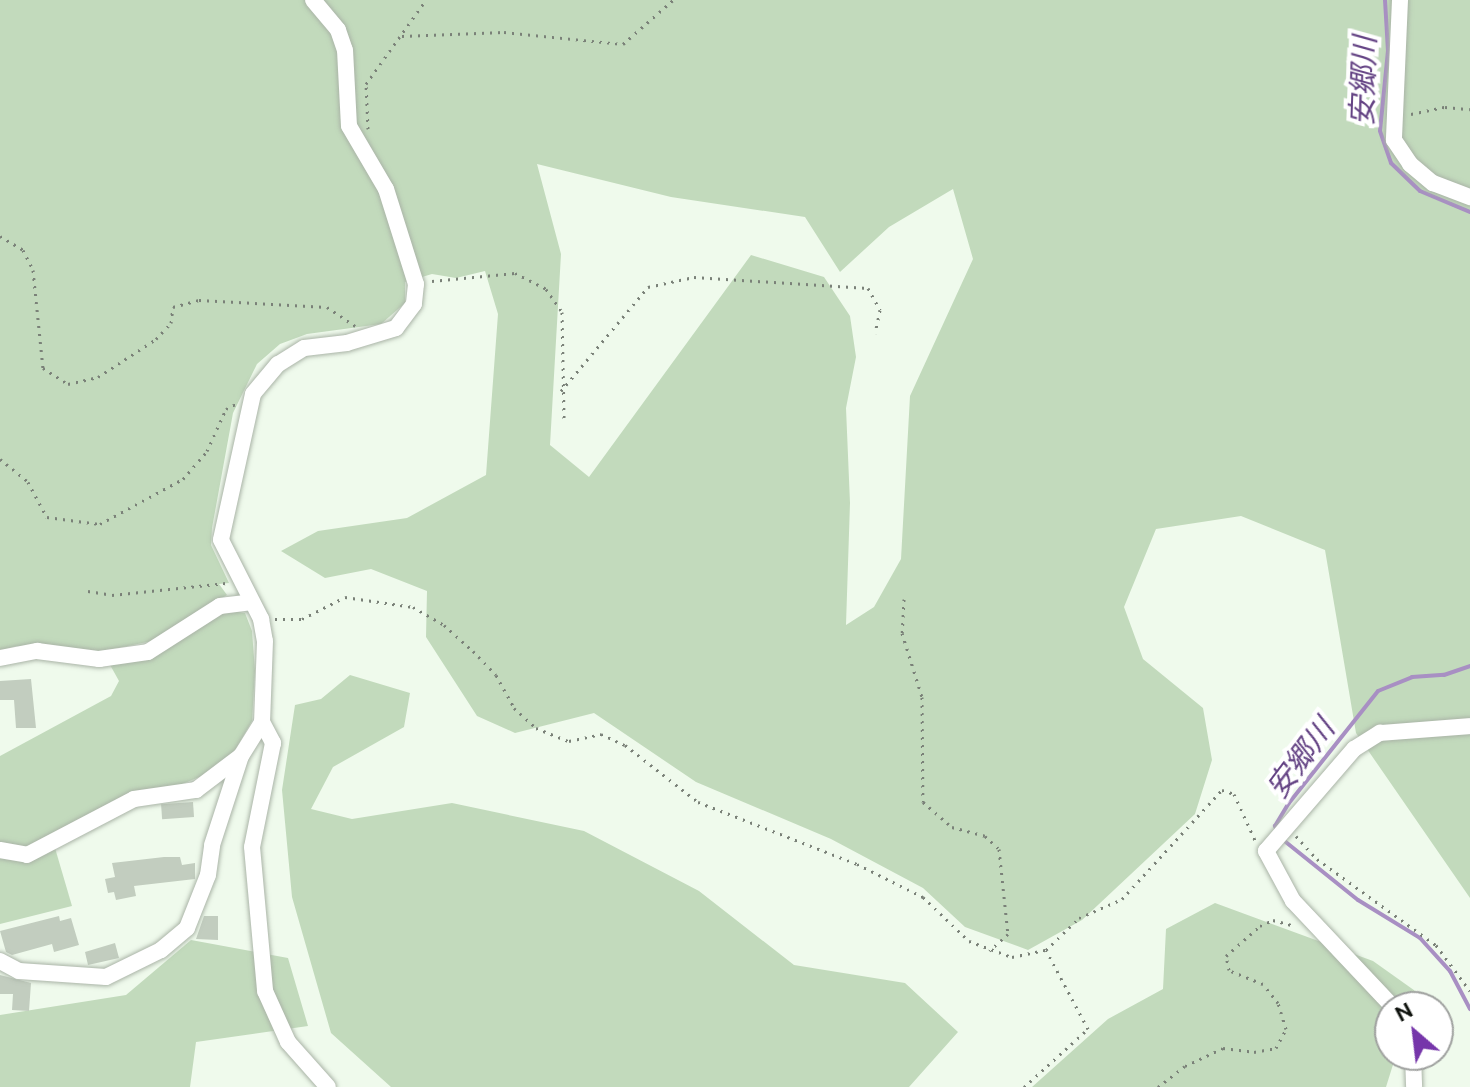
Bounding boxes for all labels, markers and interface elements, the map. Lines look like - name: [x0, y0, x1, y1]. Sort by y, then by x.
- water label: 安郷川: [1343, 35, 1383, 127]
- water label: 安郷川: [1259, 711, 1341, 805]
- north arrow: [1374, 991, 1454, 1071]
- text: N: [1390, 996, 1417, 1026]

